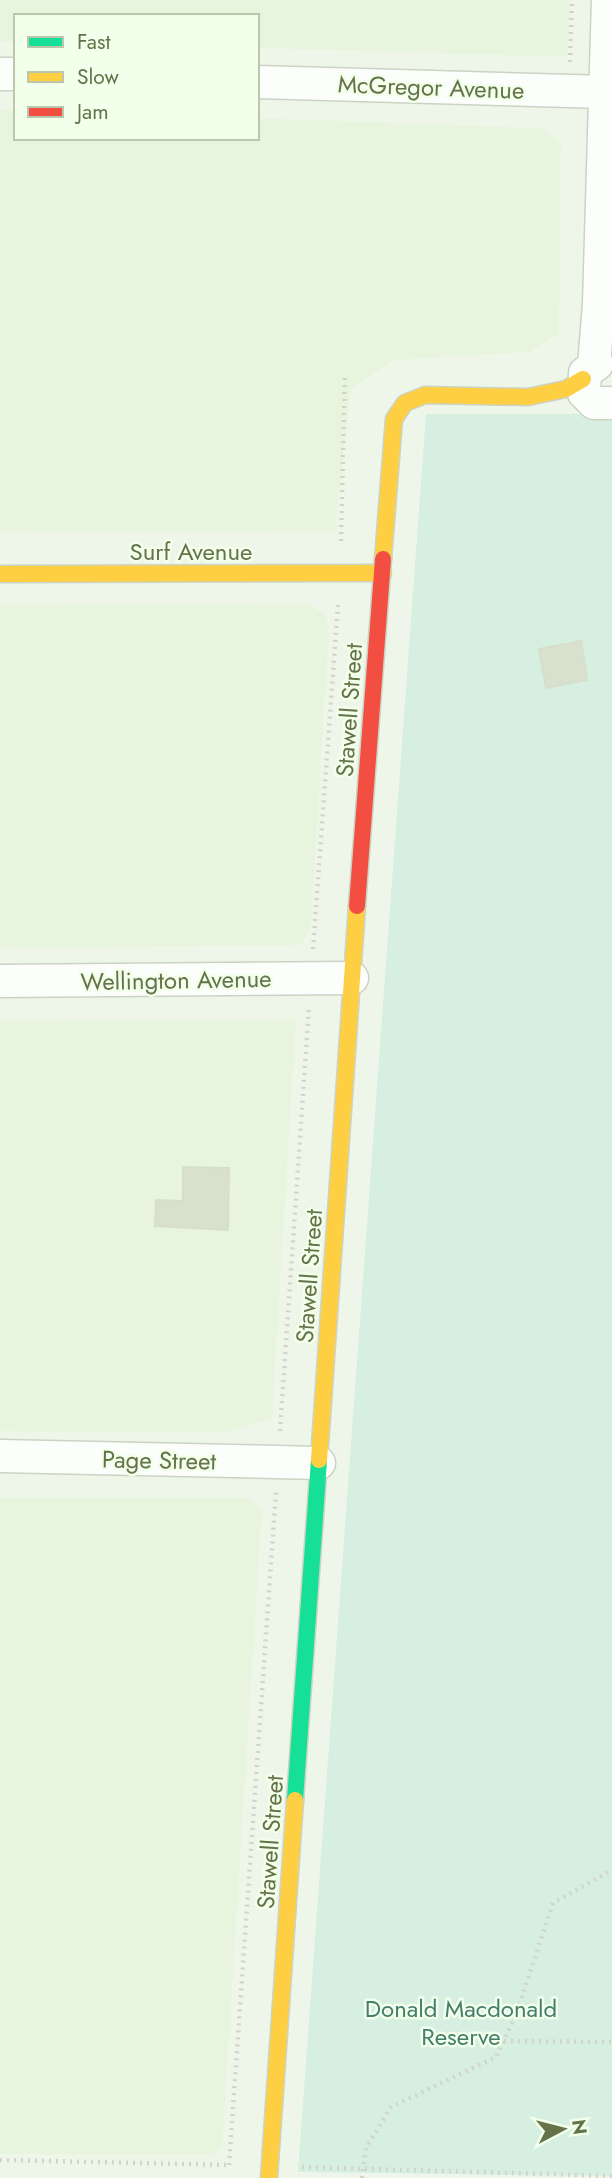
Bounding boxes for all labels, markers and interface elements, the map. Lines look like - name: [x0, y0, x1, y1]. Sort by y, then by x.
- legend: [14, 14, 259, 140]
- text: Fast: [77, 27, 110, 57]
- text: Slow: [77, 62, 119, 92]
- street label: McGregor Avenue: [337, 66, 525, 108]
- text: Jam: [74, 97, 109, 127]
- street label: Surf Avenue: [130, 534, 252, 569]
- street label: Stawell Street: [327, 642, 371, 778]
- street label: Wellington Avenue: [80, 961, 272, 999]
- street label: Stawell Street: [287, 1208, 331, 1344]
- street label: Page Street: [101, 1442, 217, 1479]
- street label: Stawell Street: [248, 1774, 292, 1910]
- park label: Donald Macdonald Reserve: [365, 1991, 557, 2054]
- north arrow: [528, 2094, 598, 2164]
- text: N: [565, 2118, 594, 2136]

